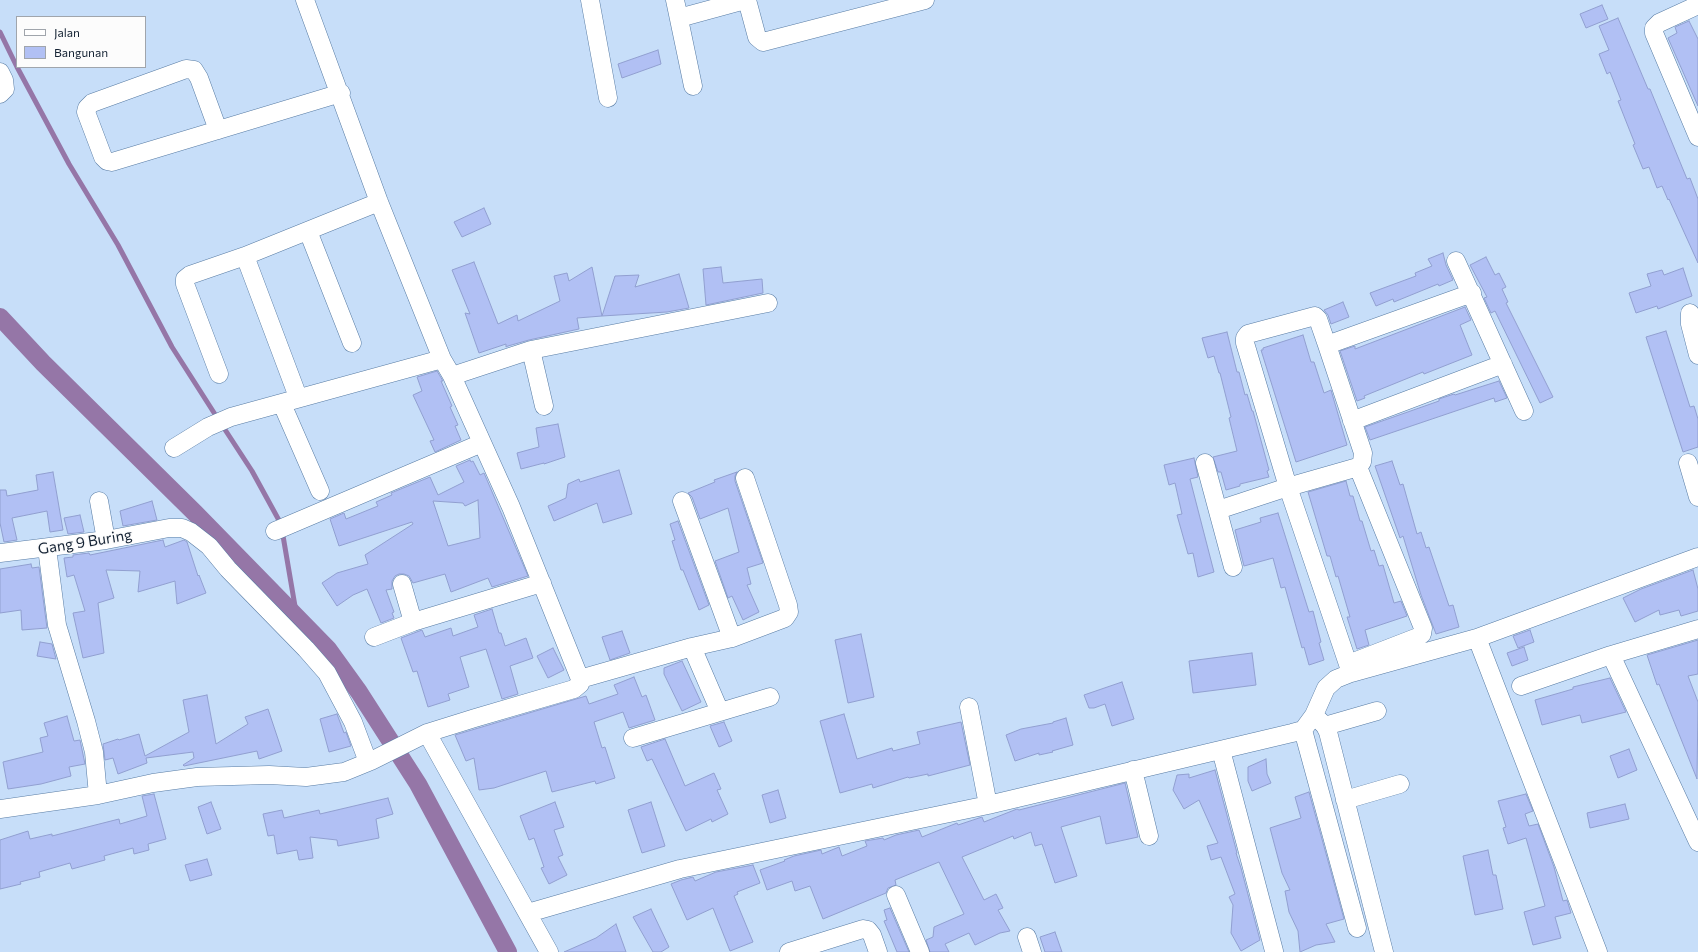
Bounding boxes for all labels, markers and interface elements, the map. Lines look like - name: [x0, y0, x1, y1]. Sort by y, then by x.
- legend: [16, 16, 146, 68]
- text: Jalan: [54, 25, 80, 39]
- text: Bangunan: [54, 45, 108, 59]
- street label: Gang 9 Buring: [37, 526, 133, 558]

